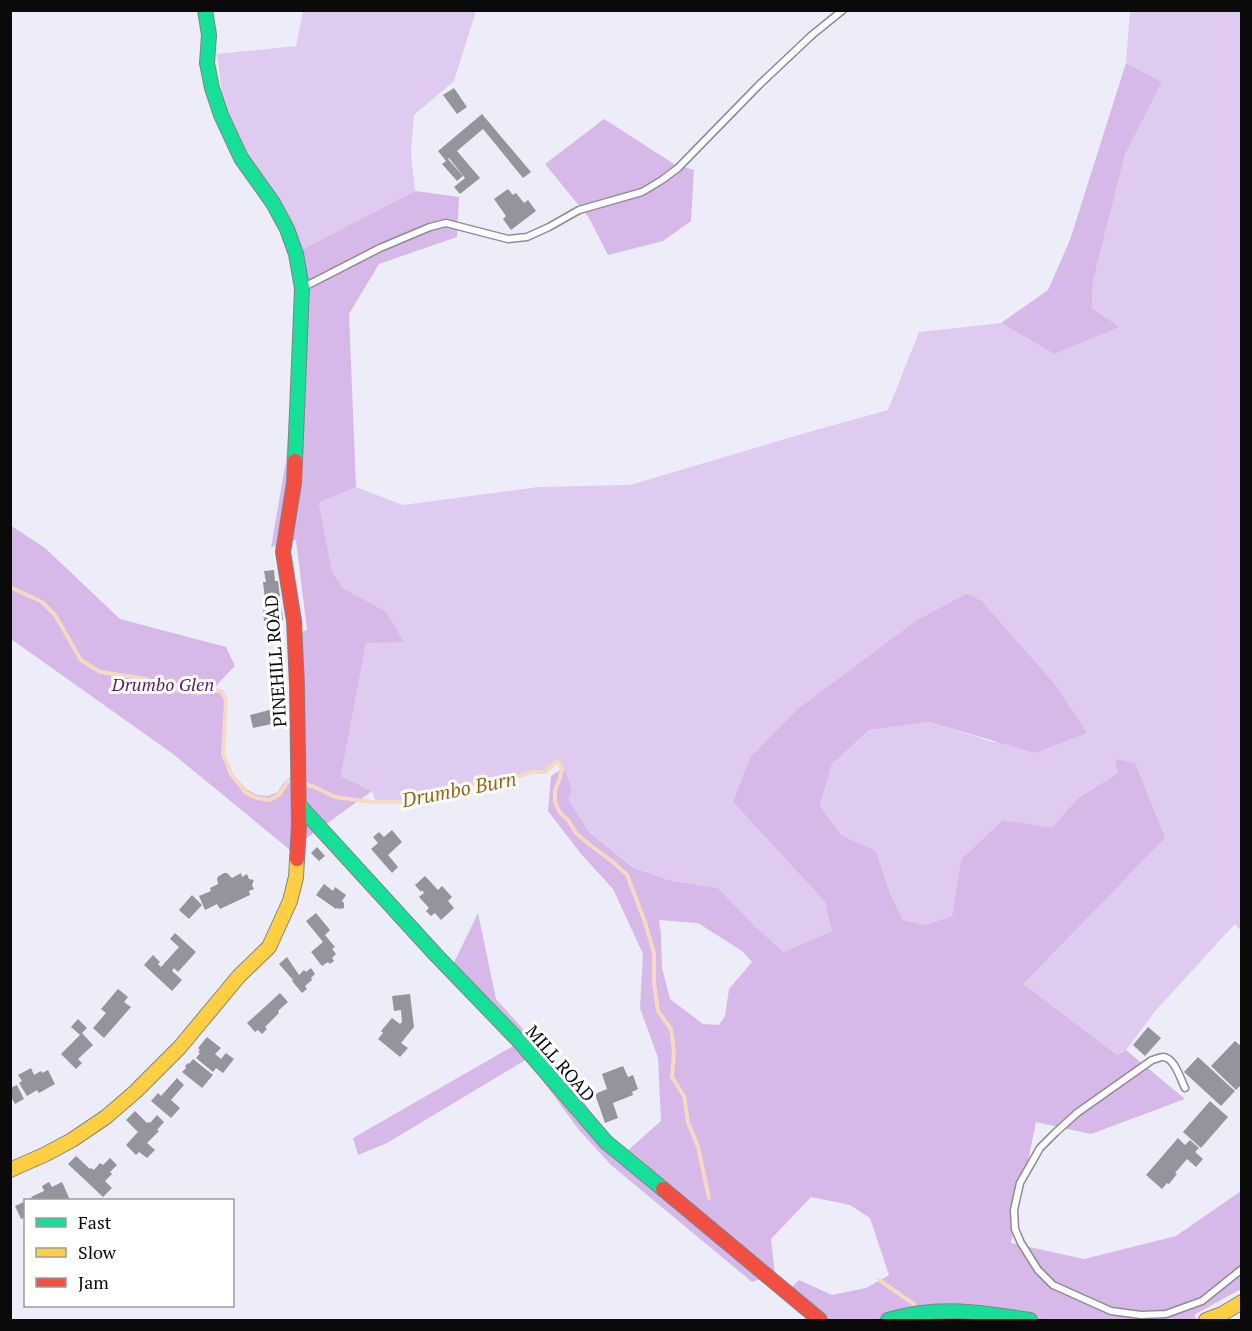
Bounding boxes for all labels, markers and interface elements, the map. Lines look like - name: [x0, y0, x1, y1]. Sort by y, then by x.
- street label: PINEHILL ROAD: [258, 594, 292, 728]
- park label: Drumbo Glen: [111, 672, 214, 696]
- water label: Drumbo Burn: [398, 765, 519, 814]
- street label: MILL ROAD: [521, 1020, 601, 1106]
- legend: [24, 1199, 234, 1307]
- text: Fast: [78, 1210, 112, 1234]
- text: Slow: [78, 1240, 117, 1264]
- text: Jam: [78, 1270, 109, 1294]

